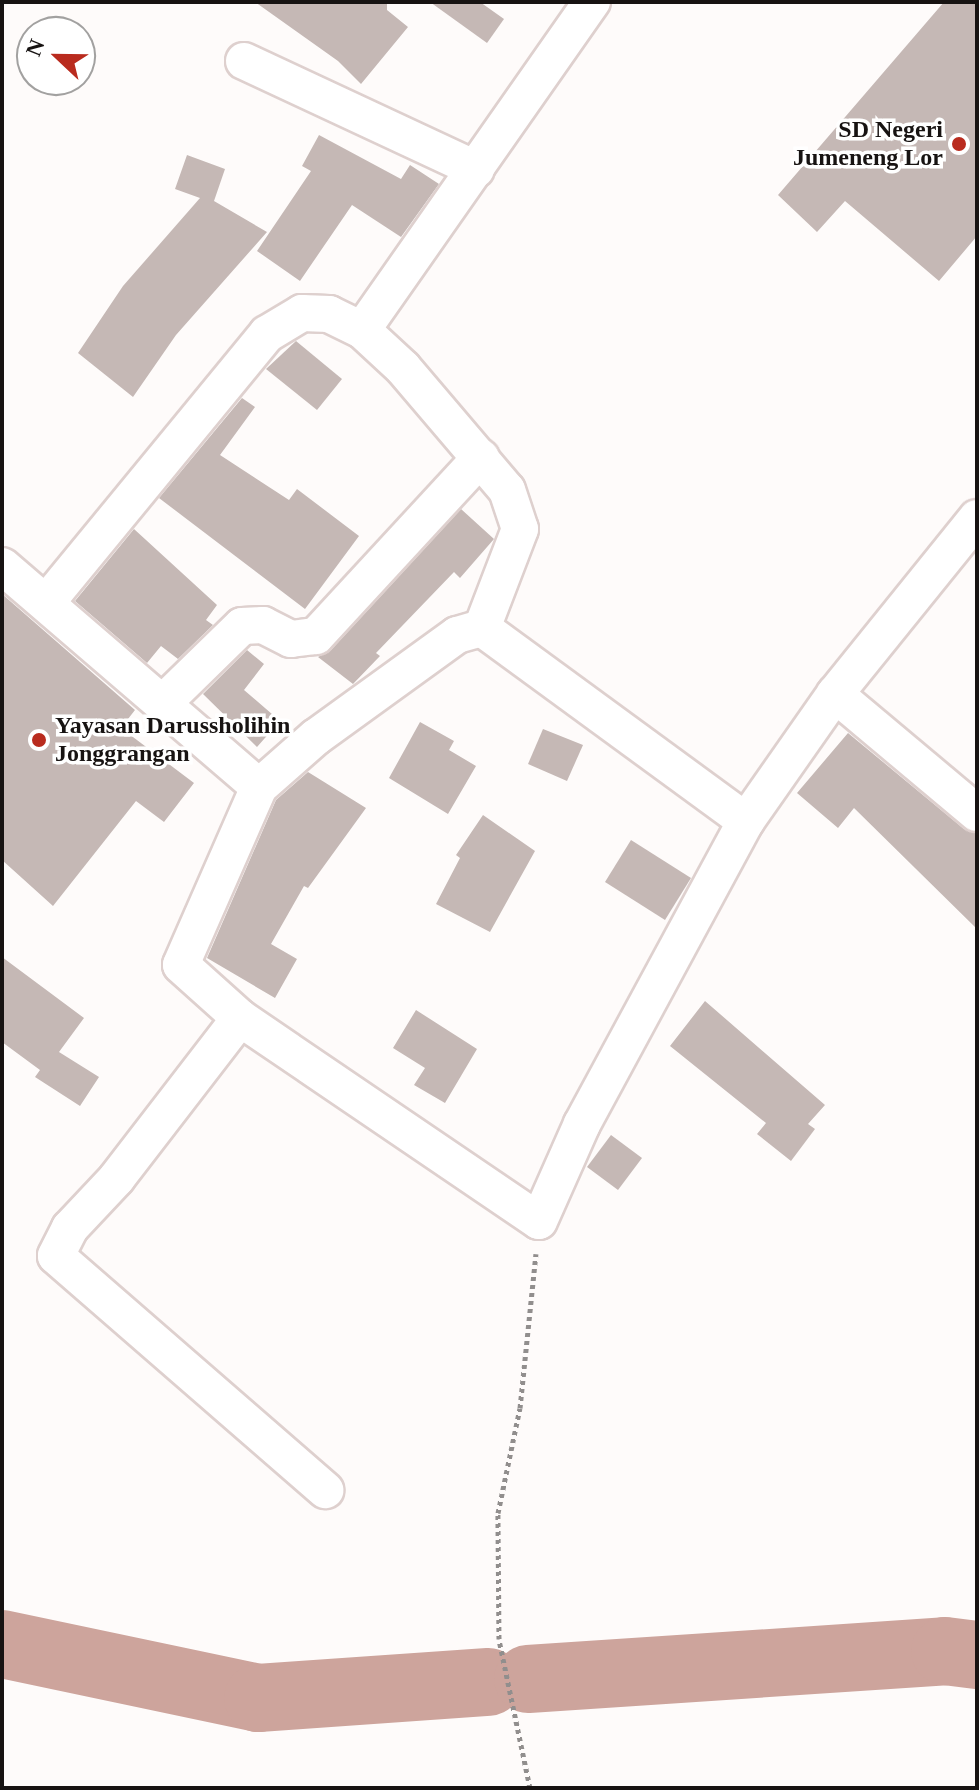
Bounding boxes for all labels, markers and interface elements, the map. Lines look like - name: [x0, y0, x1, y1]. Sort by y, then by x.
- north arrow: [16, 16, 96, 96]
- text: N: [21, 36, 50, 60]
- place label: SD Negeri Jumeneng Lor: [793, 116, 943, 172]
- marker: SD Negeri Jumeneng Lor: [950, 135, 968, 153]
- place label: Yayasan Darussholihin Jonggrangan: [55, 712, 290, 768]
- marker: Yayasan Darussholihin Jonggrangan: [30, 731, 48, 749]

